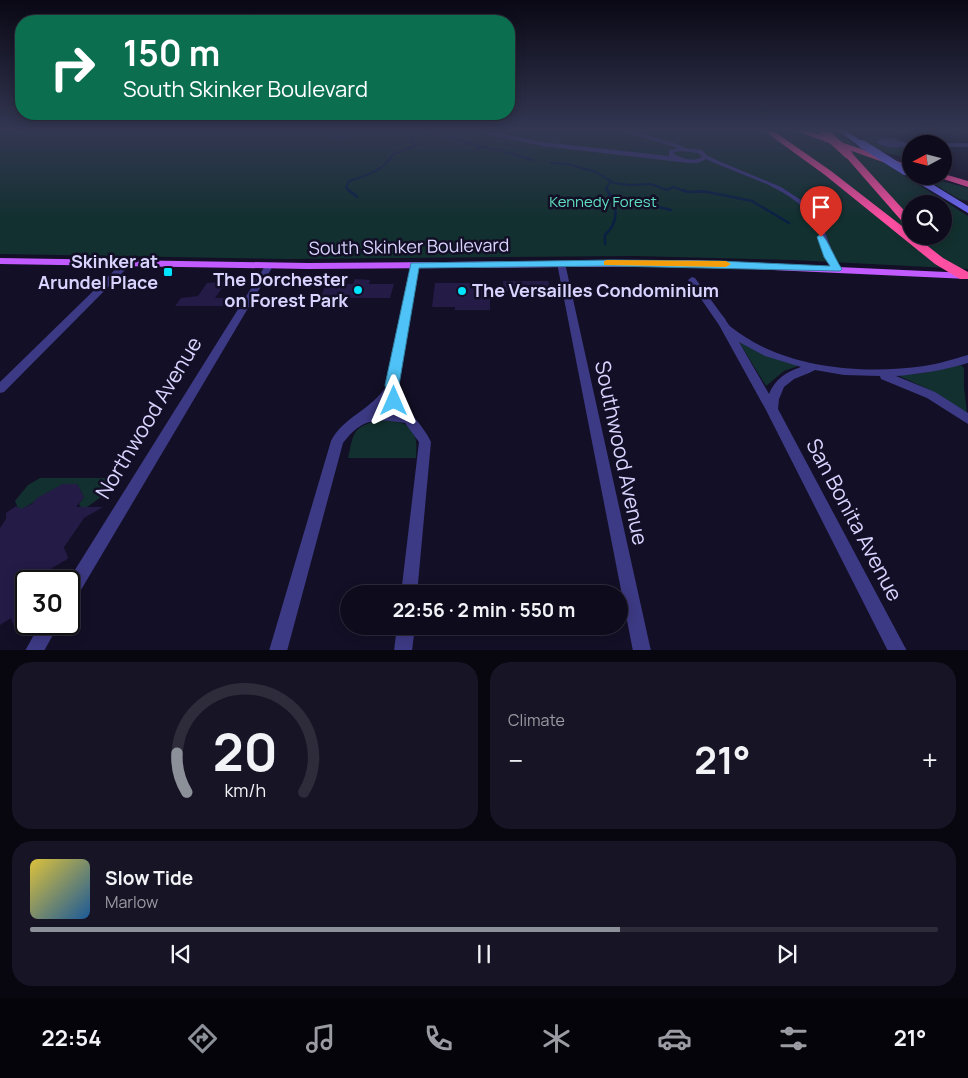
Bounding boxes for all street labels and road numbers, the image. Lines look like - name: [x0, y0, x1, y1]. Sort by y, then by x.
- street label: South Skinker Boulevard: [309, 232, 509, 260]
- street label: Northwood Avenue: [89, 331, 208, 504]
- street label: Southwood Avenue: [589, 358, 655, 548]
- street label: San Bonita Avenue: [800, 433, 910, 606]

